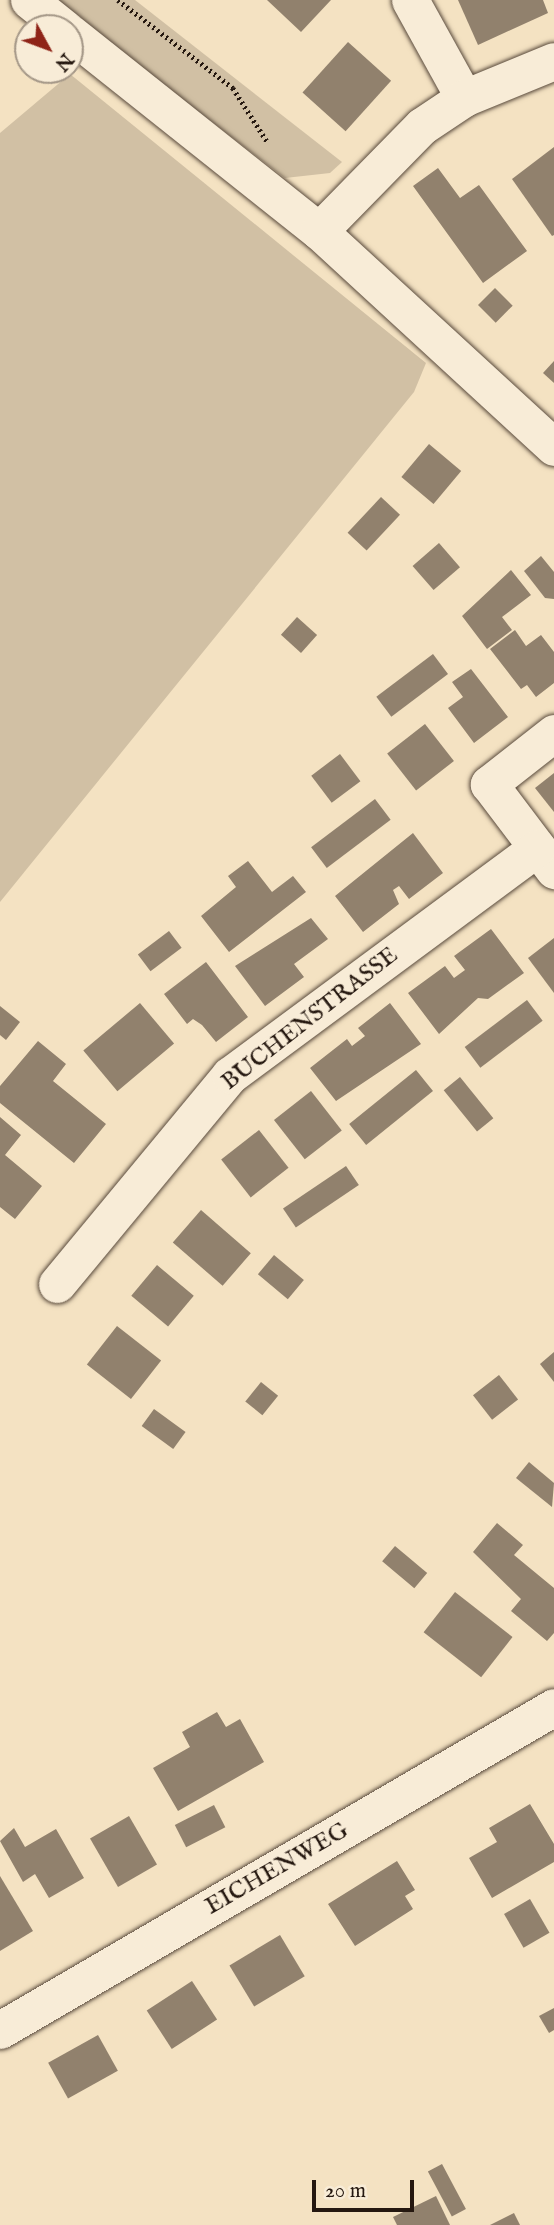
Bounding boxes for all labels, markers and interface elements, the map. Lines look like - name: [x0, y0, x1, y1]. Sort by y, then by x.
- north arrow: [14, 14, 84, 84]
- text: N: [49, 47, 78, 76]
- street label: BUCHENSTRASSE: [216, 941, 404, 1097]
- street label: EICHENWEG: [200, 1816, 354, 1922]
- scale bar: [316, 2166, 418, 2210]
- text: 20 m: [325, 2178, 366, 2205]

